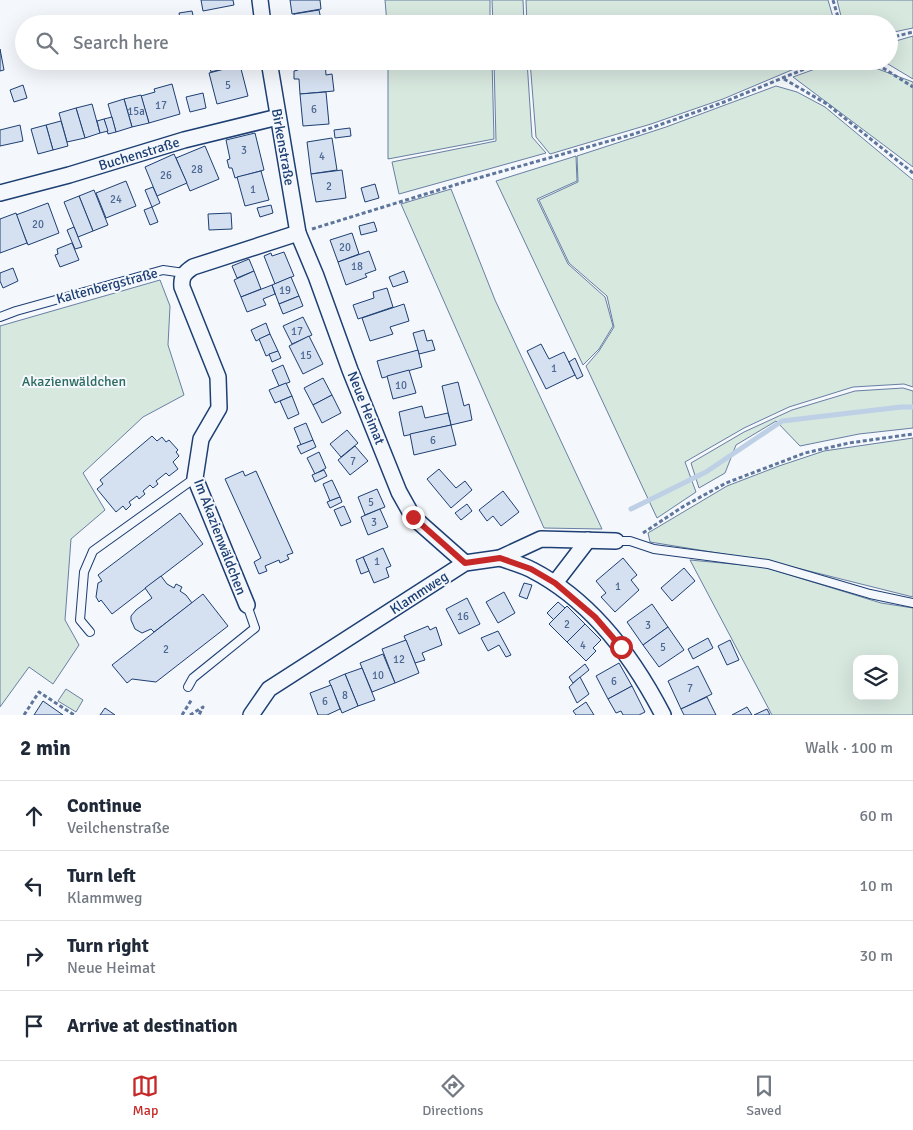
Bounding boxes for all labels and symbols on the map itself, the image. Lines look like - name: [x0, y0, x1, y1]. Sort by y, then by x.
- house number: 5: [225, 79, 231, 92]
- house number: 17: [155, 99, 167, 112]
- house number: 6: [311, 103, 317, 116]
- house number: 15a: [127, 105, 145, 118]
- street label: Birkenstraße: [268, 107, 298, 187]
- street label: Buchenstraße: [96, 134, 182, 174]
- house number: 3: [241, 144, 247, 157]
- house number: 4: [319, 150, 325, 163]
- house number: 28: [191, 163, 203, 176]
- house number: 26: [160, 169, 172, 182]
- house number: 2: [326, 180, 332, 193]
- house number: 1: [250, 183, 256, 196]
- house number: 24: [110, 193, 122, 206]
- house number: 20: [32, 218, 44, 231]
- house number: 20: [339, 241, 351, 254]
- house number: 18: [351, 260, 363, 273]
- street label: Kaltenbergstraße: [54, 264, 160, 308]
- house number: 19: [279, 284, 291, 297]
- house number: 17: [291, 325, 303, 338]
- house number: 15: [300, 349, 312, 362]
- house number: 1: [551, 362, 557, 375]
- street label: Neue Heimat: [344, 369, 388, 447]
- park label: Akazienwäldchen: [22, 373, 126, 390]
- house number: 10: [395, 379, 407, 392]
- house number: 6: [430, 434, 436, 447]
- house number: 7: [350, 455, 356, 468]
- street label: Im Akazienwäldchen: [190, 477, 250, 597]
- house number: 5: [368, 496, 374, 509]
- route end: [402, 506, 425, 529]
- house number: 3: [371, 516, 377, 529]
- house number: 1: [374, 555, 380, 568]
- street label: Klammweg: [387, 568, 451, 618]
- house number: 1: [615, 580, 621, 593]
- house number: 16: [457, 610, 469, 623]
- house number: 2: [564, 618, 570, 631]
- house number: 3: [645, 619, 651, 632]
- route start: [610, 636, 633, 659]
- house number: 4: [580, 639, 586, 652]
- house number: 5: [660, 641, 666, 654]
- house number: 2: [163, 643, 169, 656]
- house number: 12: [393, 653, 405, 666]
- house number: 10: [372, 669, 384, 682]
- house number: 6: [611, 675, 617, 688]
- house number: 7: [687, 682, 693, 695]
- house number: 8: [342, 689, 348, 702]
- house number: 6: [322, 695, 328, 708]

